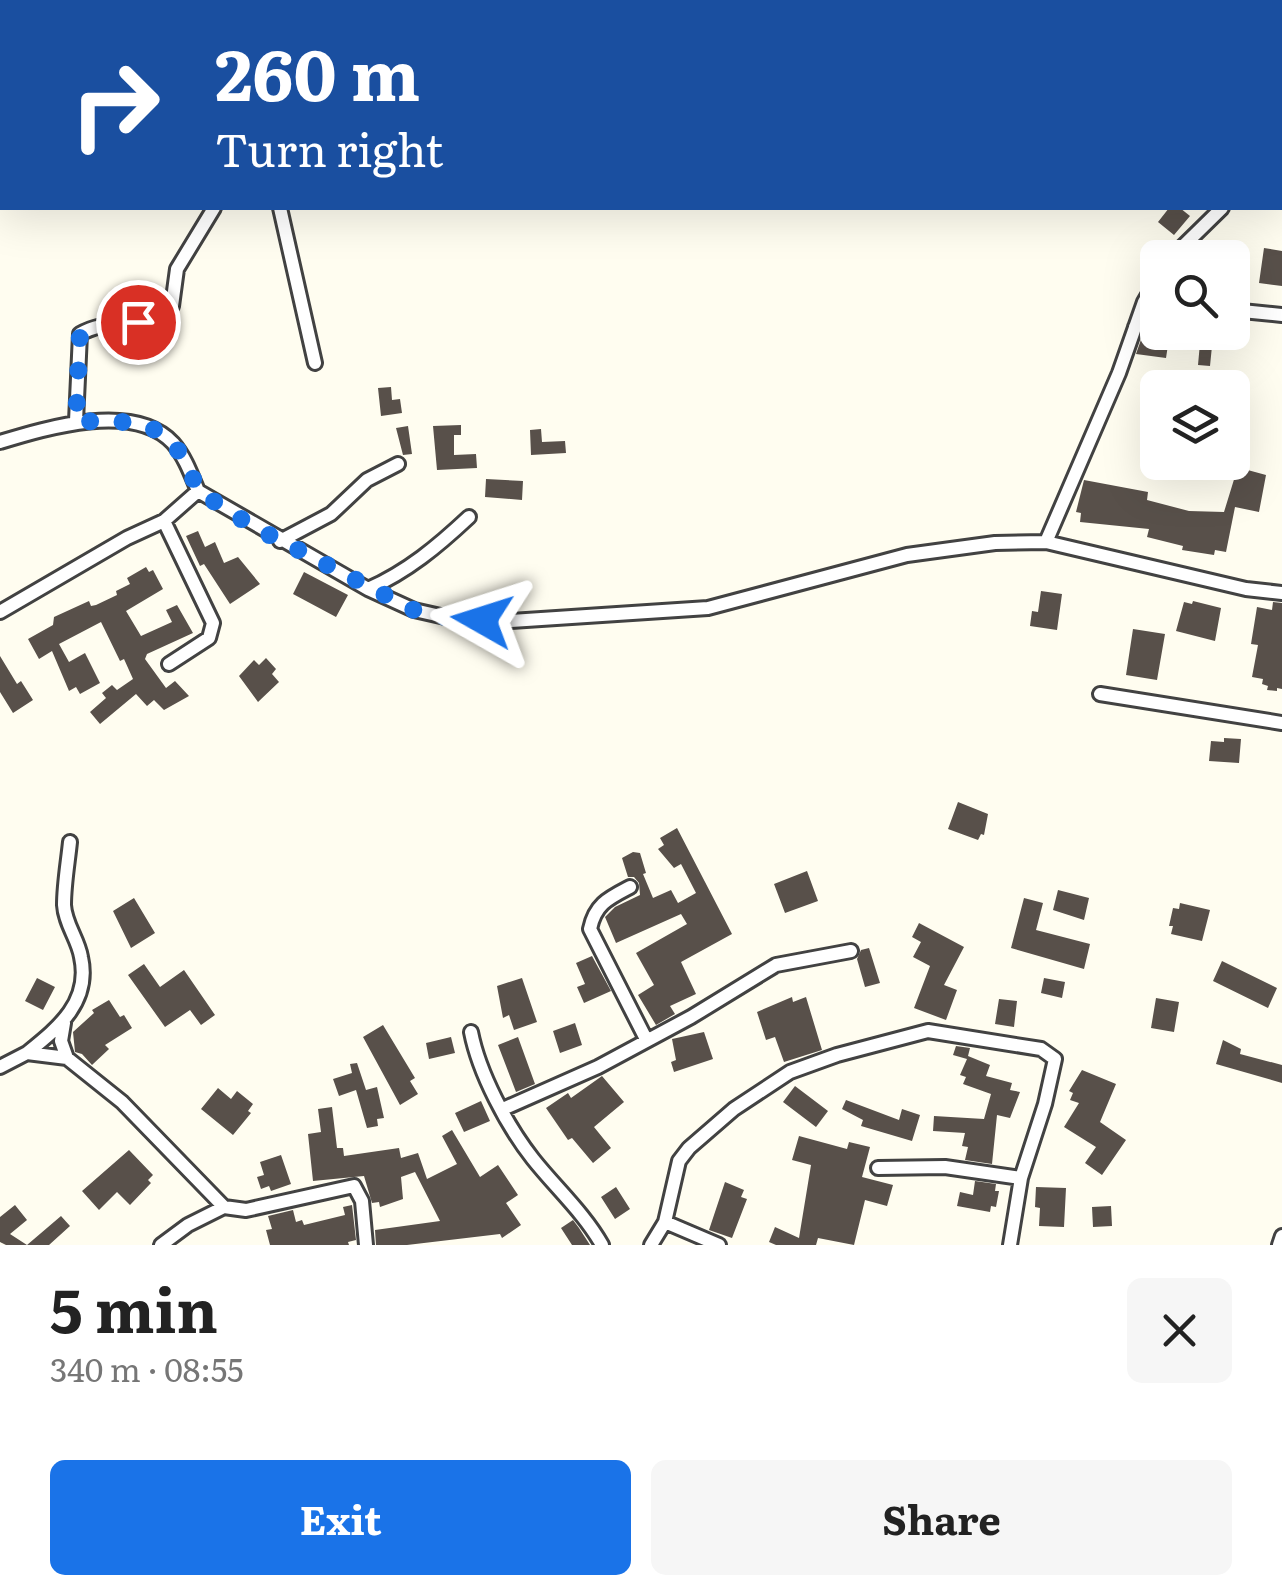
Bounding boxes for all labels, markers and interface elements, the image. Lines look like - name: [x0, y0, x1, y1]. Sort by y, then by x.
- text: 260 m: [215, 19, 420, 123]
- icon: right: [50, 40, 180, 170]
- text: Turn right: [215, 114, 443, 181]
- map controls: [1140, 240, 1250, 480]
- button: search: [1140, 240, 1250, 350]
- pin: [96, 280, 181, 365]
- icon: arrive: [111, 295, 166, 350]
- button: layers: [1140, 370, 1250, 480]
- position arrow: [430, 568, 534, 672]
- text: 5 min: [50, 1262, 218, 1351]
- button: close: [1127, 1278, 1232, 1383]
- text: 340 m · 08:55: [50, 1344, 244, 1392]
- button: Exit: [50, 1460, 631, 1575]
- button: Share: [651, 1460, 1232, 1575]

